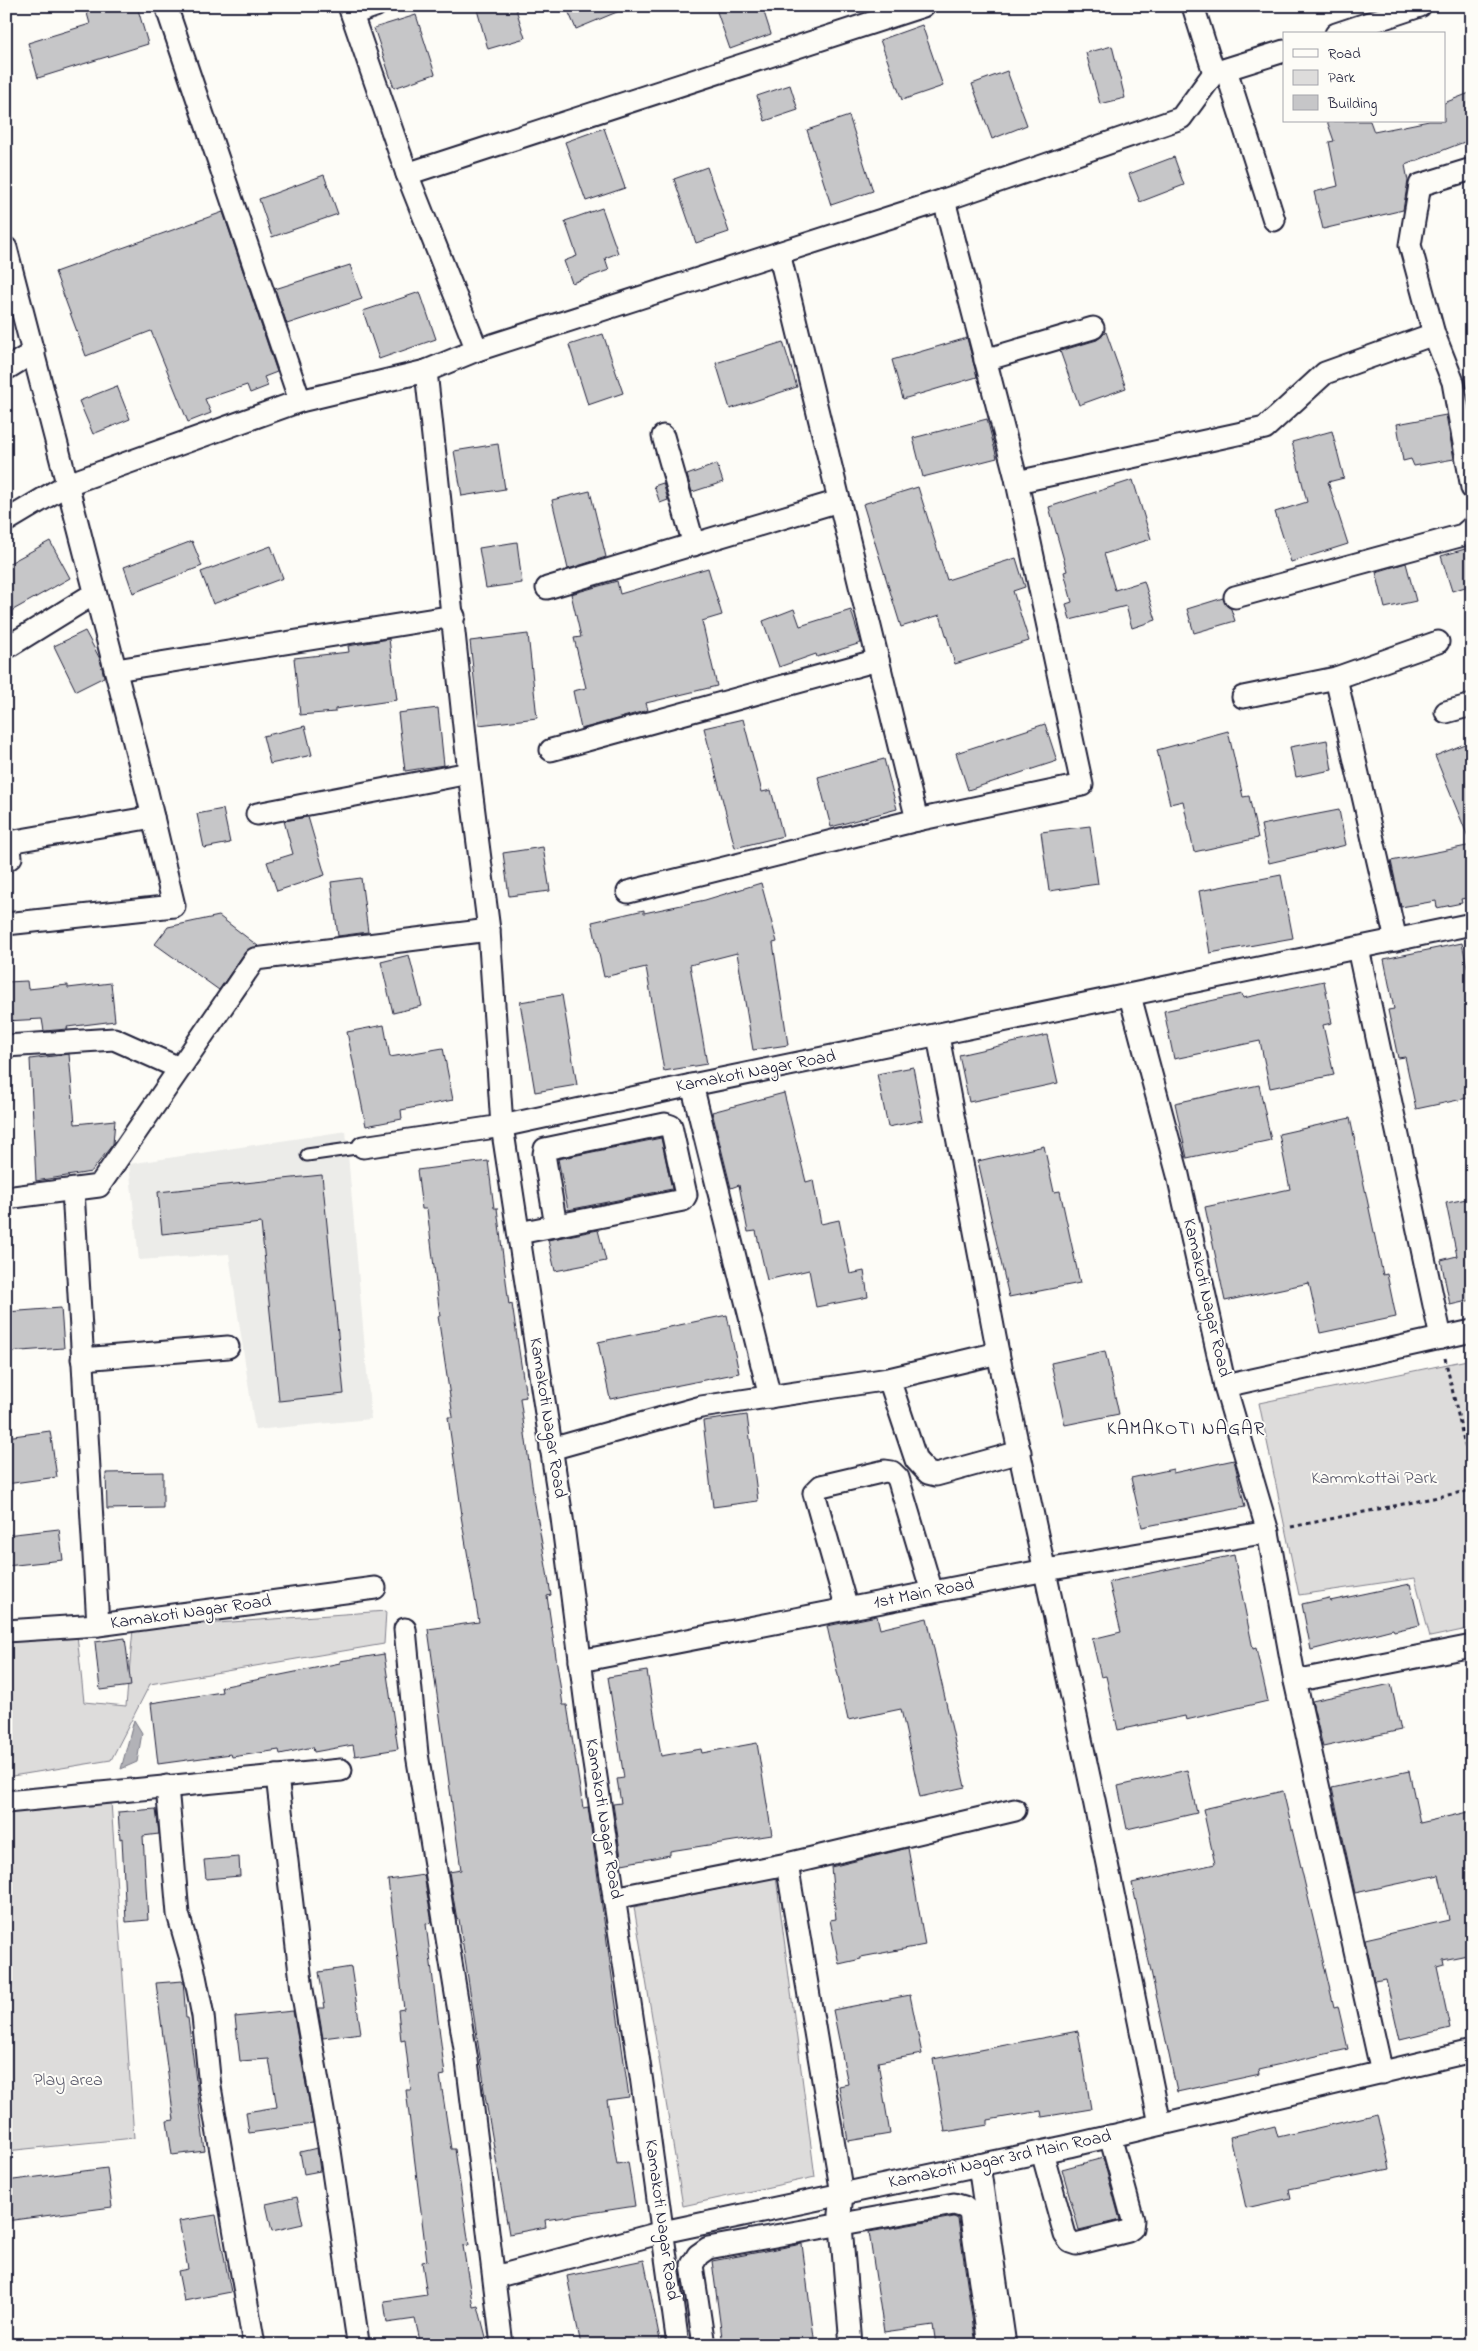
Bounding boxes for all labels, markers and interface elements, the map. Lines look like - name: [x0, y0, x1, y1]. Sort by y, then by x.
- legend: [1283, 32, 1446, 122]
- text: Road: [1328, 43, 1361, 65]
- text: Park: [1328, 67, 1356, 89]
- text: Building: [1327, 93, 1377, 116]
- street label: Kamakoti Nagar Road: [674, 1044, 838, 1101]
- street label: Kamakoti Nagar Road: [1174, 1216, 1237, 1380]
- street label: Kamakoti Nagar Road: [520, 1336, 573, 1500]
- district label: KAMAKOTI NAGAR: [1107, 1416, 1265, 1443]
- park label: Kammkottai Park: [1311, 1466, 1437, 1492]
- street label: 1st Main Road: [872, 1572, 976, 1616]
- street label: Kamakoti Nagar Road: [109, 1589, 273, 1638]
- street label: Kamakoti Nagar Road: [576, 1737, 629, 1901]
- park label: Play area: [33, 2068, 103, 2094]
- street label: Kamakoti Nagar 3rd Main Road: [886, 2124, 1114, 2197]
- street label: Kamakoti Nagar Road: [636, 2138, 685, 2302]

